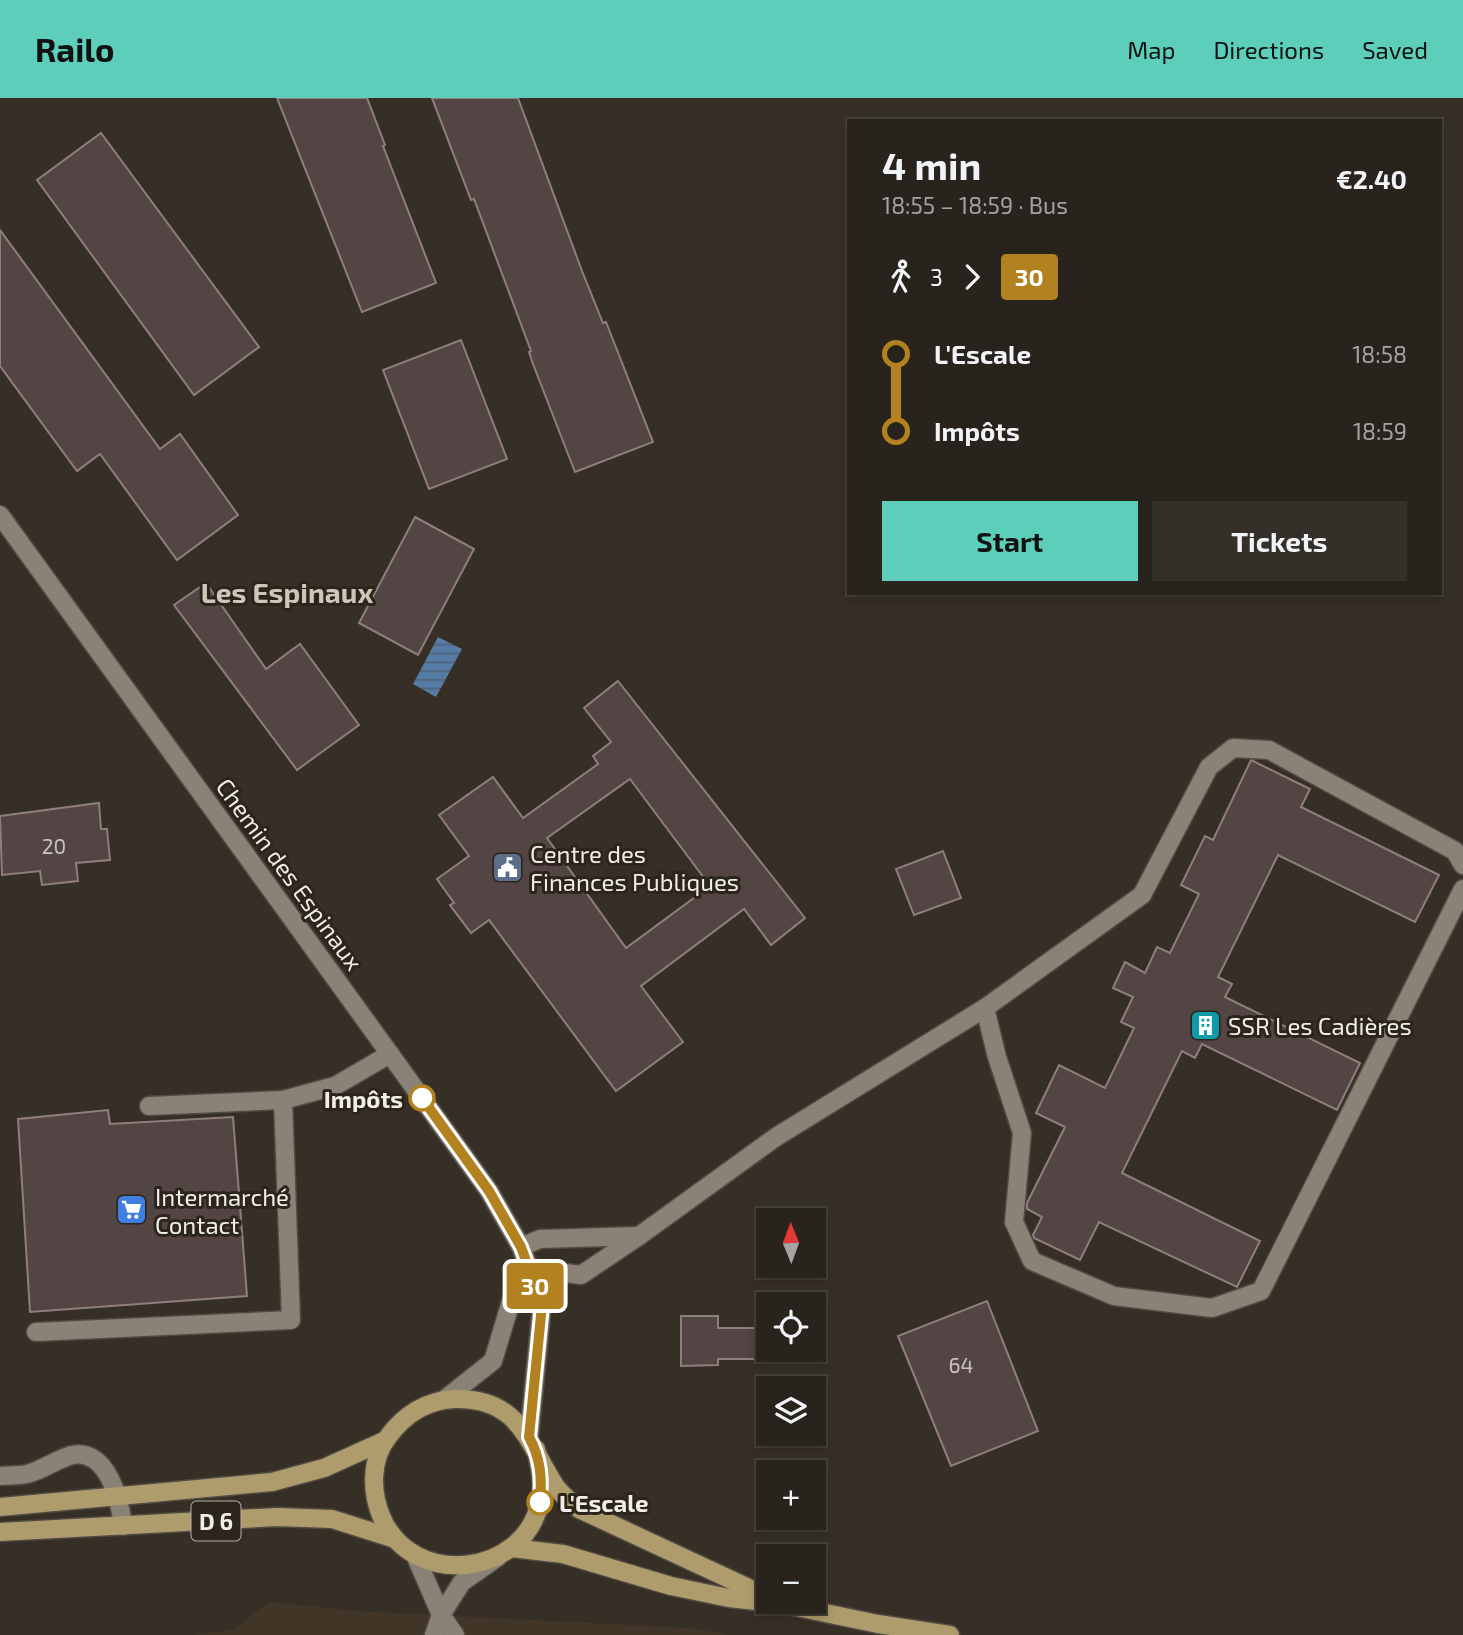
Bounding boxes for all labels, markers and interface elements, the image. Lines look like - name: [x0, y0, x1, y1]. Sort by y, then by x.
- text: Railo: [35, 29, 115, 69]
- text: Map: [1127, 35, 1175, 64]
- text: Directions: [1213, 35, 1324, 64]
- text: Saved: [1362, 35, 1428, 64]
- text: 4 min: [882, 142, 981, 188]
- text: €2.40: [1336, 163, 1407, 194]
- text: 18:55 – 18:59 · Bus: [882, 191, 1068, 219]
- icon: walk: [882, 258, 920, 296]
- icon: forward: [953, 258, 991, 296]
- text: 30: [1015, 262, 1044, 291]
- text: 3: [930, 263, 943, 291]
- text: L'Escale: [934, 338, 1031, 369]
- text: 18:58: [1352, 340, 1407, 368]
- text: Impôts: [934, 415, 1020, 446]
- text: 18:59: [1353, 417, 1407, 445]
- button: Start: [882, 501, 1138, 581]
- button: Tickets: [1152, 501, 1407, 581]
- district label: Les Espinaux: [201, 575, 373, 609]
- street label: Chemin des Espinaux: [211, 772, 369, 976]
- house number: 20: [42, 833, 66, 858]
- place label: Centre des Finances Publiques: [530, 839, 739, 896]
- public building icon: Centre des Finances Publiques: [490, 850, 524, 884]
- building icon: SSR Les Cadières: [1188, 1008, 1222, 1042]
- place label: SSR Les Cadières: [1228, 1011, 1412, 1040]
- place label: Impôts: [324, 1084, 403, 1113]
- marker: Impôts: [409, 1085, 435, 1111]
- place label: Intermarché Contact: [155, 1182, 289, 1239]
- supermarket icon: Intermarché Contact: [115, 1193, 149, 1227]
- north arrow: [756, 1208, 826, 1278]
- map controls: [756, 1208, 826, 1614]
- line badge: 30: [504, 1263, 566, 1309]
- text: 30: [521, 1271, 549, 1300]
- button: locate: [756, 1292, 826, 1362]
- house number: 64: [949, 1352, 973, 1377]
- button: layers: [756, 1376, 826, 1446]
- button: +: [756, 1460, 826, 1530]
- place label: L'Escale: [559, 1488, 649, 1517]
- marker: L'Escale: [527, 1489, 553, 1515]
- road number: D 6: [192, 1502, 241, 1540]
- button: −: [756, 1544, 826, 1614]

